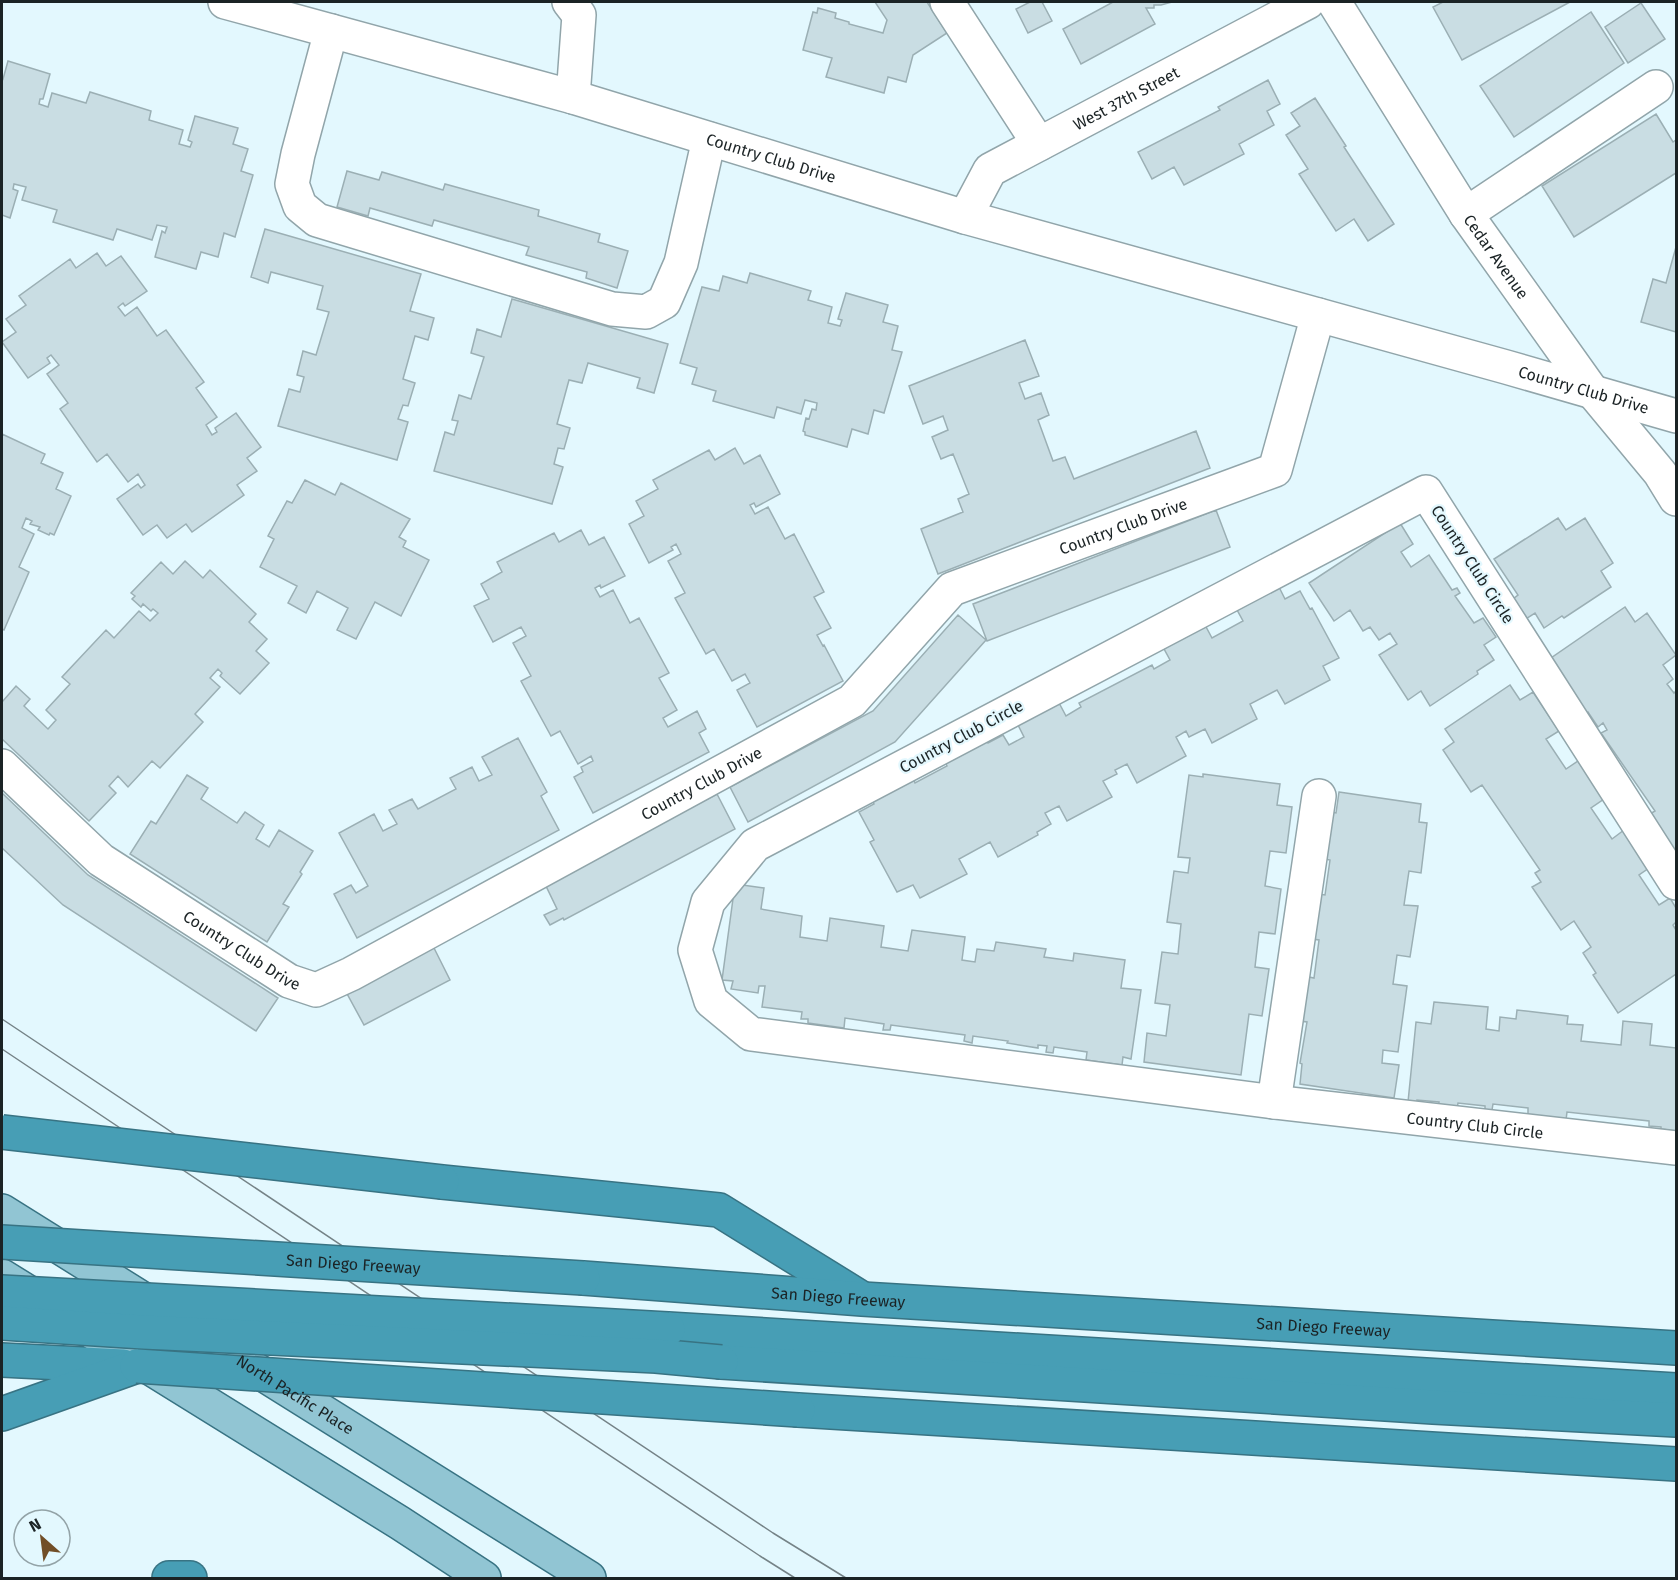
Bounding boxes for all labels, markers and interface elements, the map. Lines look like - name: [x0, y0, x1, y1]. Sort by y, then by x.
- street label: West 37th Street: [1070, 63, 1183, 134]
- street label: Country Club Drive: [704, 129, 838, 187]
- street label: Cedar Avenue: [1459, 211, 1532, 303]
- street label: Country Club Drive: [1516, 362, 1651, 418]
- street label: Country Club Drive: [1057, 494, 1190, 559]
- street label: Country Club Circle: [1427, 501, 1518, 627]
- street label: Country Club Circle: [896, 696, 1026, 777]
- street label: Country Club Drive: [638, 743, 765, 824]
- street label: Country Club Drive: [180, 907, 303, 994]
- street label: Country Club Circle: [1406, 1108, 1544, 1143]
- street label: San Diego Freeway: [286, 1251, 421, 1278]
- street label: San Diego Freeway: [770, 1283, 906, 1312]
- street label: San Diego Freeway: [1256, 1314, 1391, 1341]
- street label: North Pacific Place: [233, 1351, 357, 1439]
- north arrow: [12, 1508, 72, 1568]
- text: N: [26, 1514, 44, 1536]

